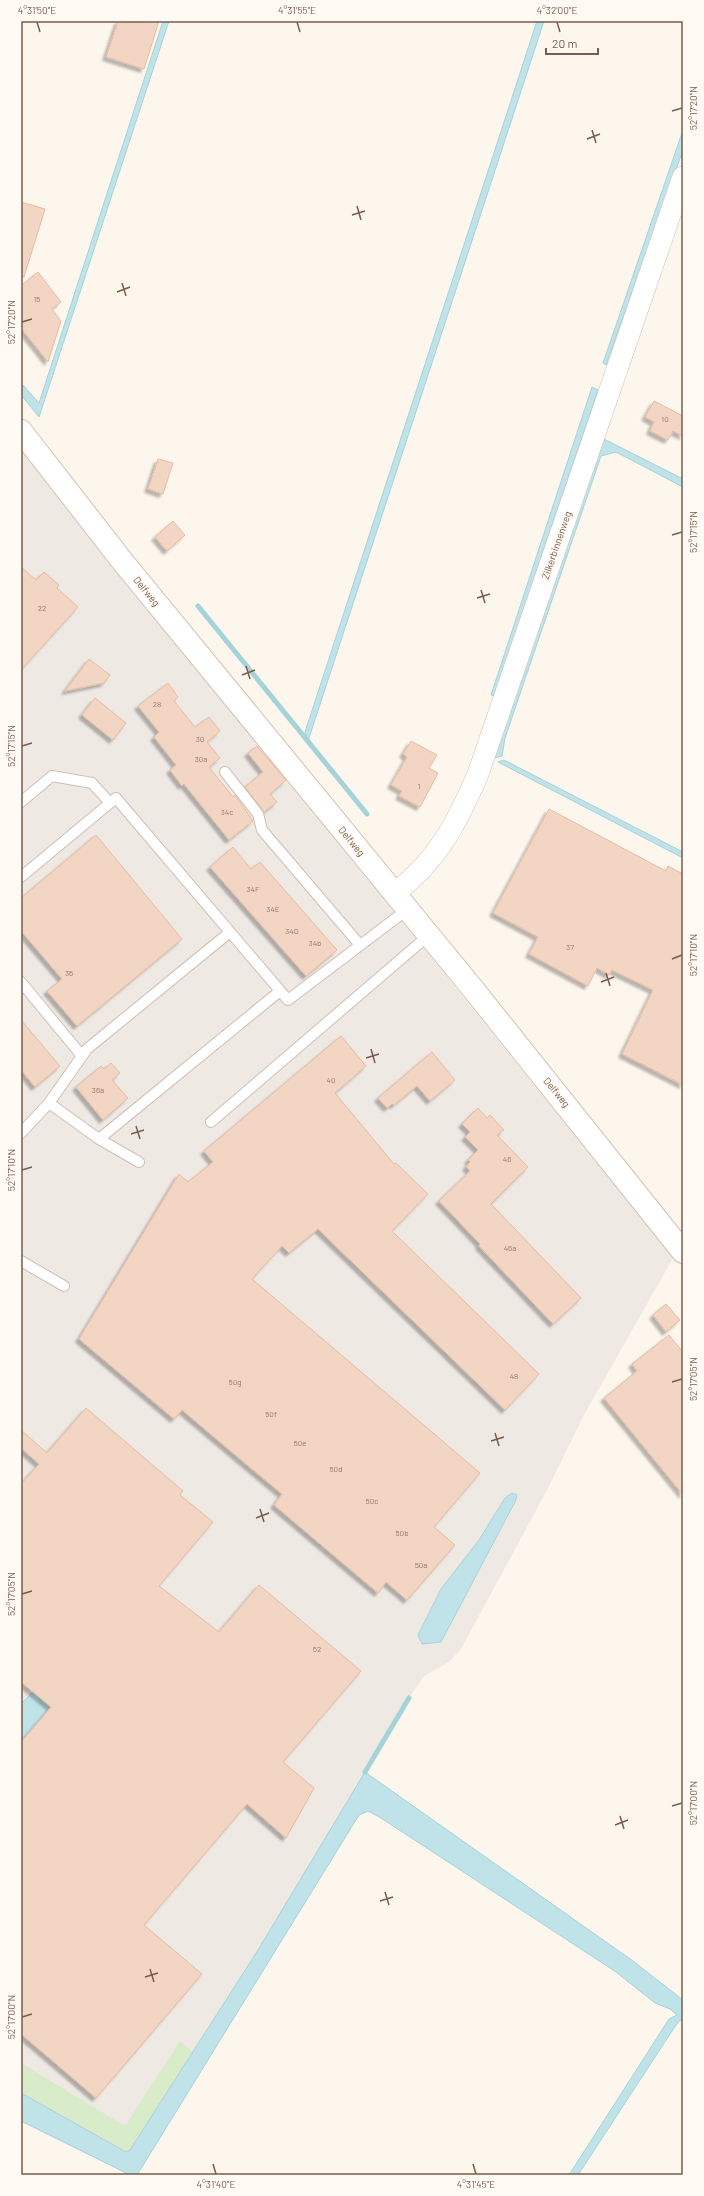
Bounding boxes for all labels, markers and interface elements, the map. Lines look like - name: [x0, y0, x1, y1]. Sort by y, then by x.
- text: 4°31'50"E: [18, 4, 56, 16]
- text: 4°31'55"E: [278, 4, 316, 16]
- text: 4°32'00"E: [536, 4, 578, 16]
- scale bar: [546, 30, 598, 56]
- text: 20 m: [552, 36, 578, 50]
- text: 52°17'20"N: [687, 86, 699, 130]
- house number: 15: [34, 294, 40, 304]
- text: 52°17'20"N: [5, 300, 17, 344]
- house number: 10: [661, 414, 669, 424]
- street label: Zilkerbinnenweg: [539, 509, 573, 581]
- text: 52°17'15"N: [687, 511, 699, 553]
- street label: Delfweg: [131, 574, 163, 608]
- house number: 22: [38, 603, 46, 613]
- house number: 28: [153, 699, 161, 709]
- text: 52°17'15"N: [5, 725, 17, 767]
- house number: 30: [196, 734, 204, 744]
- house number: 30a: [195, 754, 207, 764]
- house number: 1: [418, 781, 421, 791]
- house number: 34c: [221, 807, 233, 817]
- street label: Delfweg: [336, 824, 368, 858]
- house number: 34F: [246, 884, 260, 894]
- house number: 34E: [266, 904, 280, 914]
- house number: 34D: [285, 926, 299, 936]
- text: 52°17'10"N: [687, 934, 699, 976]
- house number: 34b: [309, 938, 321, 948]
- house number: 37: [566, 942, 574, 952]
- house number: 36: [65, 968, 73, 978]
- house number: 40: [327, 1075, 335, 1085]
- street label: Delfweg: [541, 1075, 573, 1109]
- house number: 36a: [92, 1085, 104, 1095]
- text: 52°17'10"N: [5, 1149, 17, 1191]
- house number: 46: [503, 1154, 511, 1164]
- house number: 46a: [504, 1243, 516, 1253]
- text: 52°17'05"N: [687, 1357, 699, 1401]
- house number: 48: [510, 1371, 518, 1381]
- house number: 50g: [229, 1377, 241, 1387]
- house number: 50f: [265, 1409, 277, 1419]
- house number: 50e: [294, 1438, 306, 1448]
- house number: 50d: [330, 1464, 343, 1474]
- house number: 50c: [366, 1496, 378, 1506]
- house number: 50b: [396, 1528, 409, 1538]
- house number: 50a: [415, 1560, 427, 1570]
- text: 52°17'05"N: [5, 1572, 17, 1616]
- house number: 52: [313, 1644, 321, 1654]
- text: 52°17'00"N: [687, 1781, 699, 1825]
- text: 52°17'00"N: [5, 1995, 17, 2039]
- text: 4°31'40"E: [197, 2178, 235, 2190]
- text: 4°31'45"E: [457, 2178, 495, 2190]

